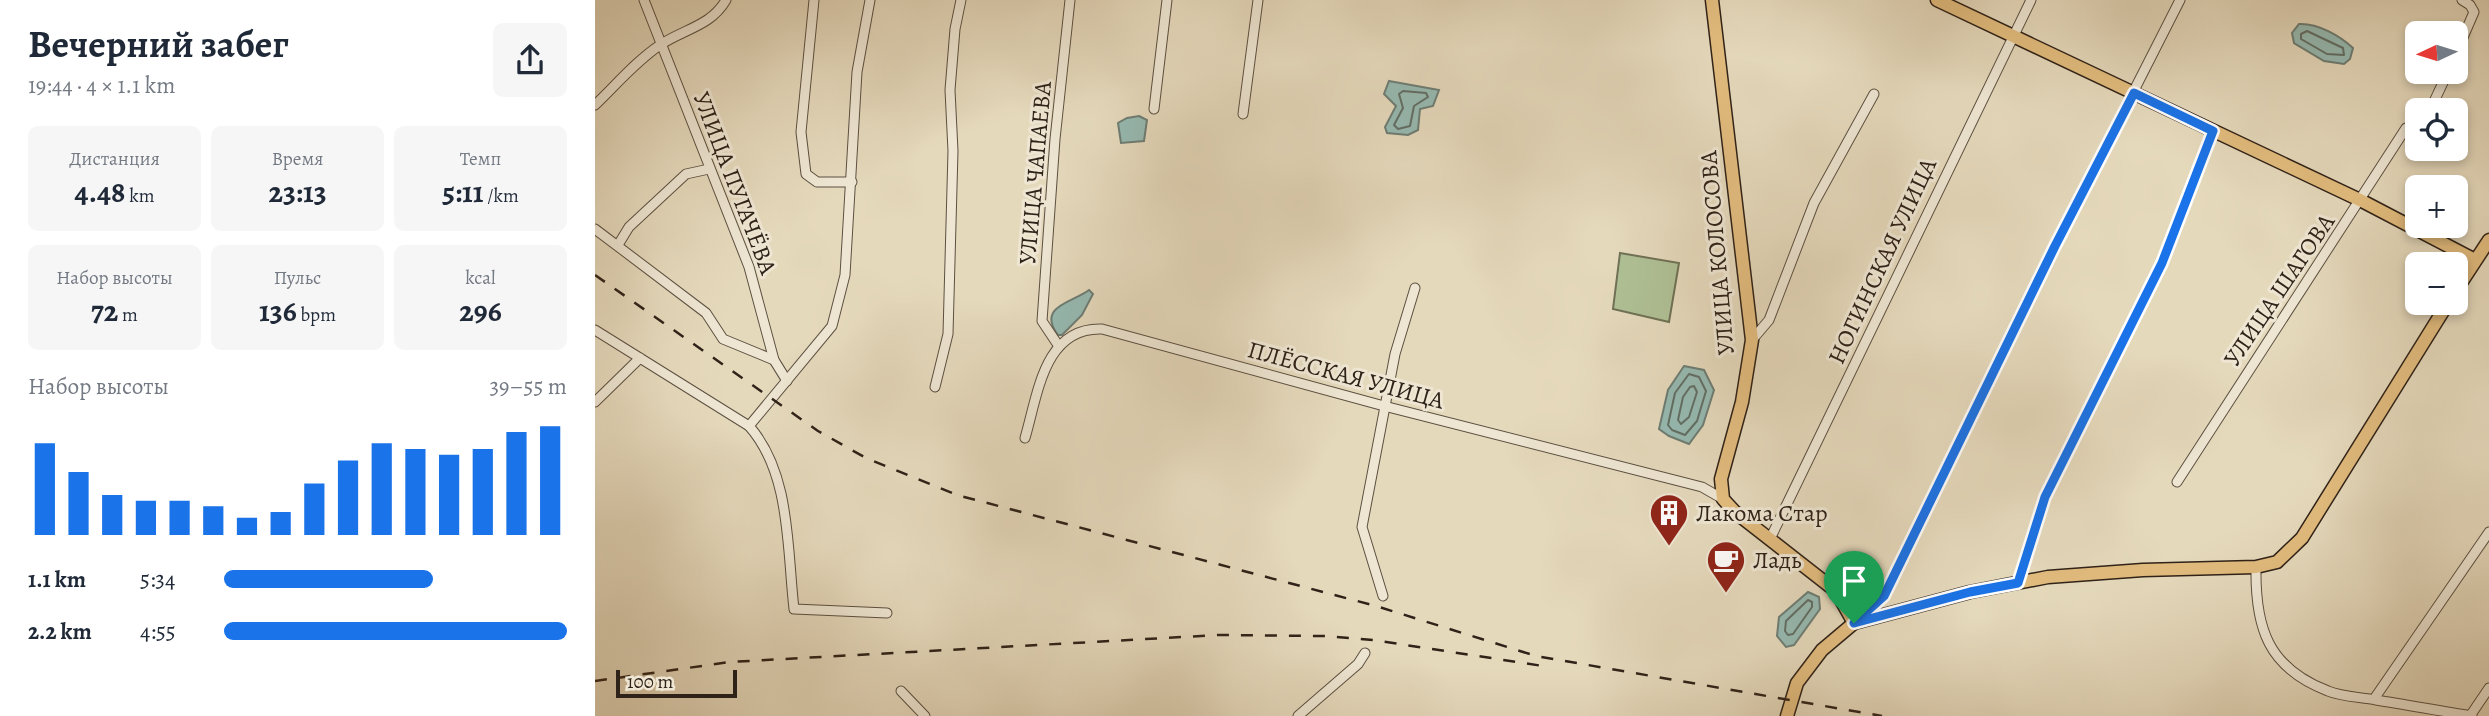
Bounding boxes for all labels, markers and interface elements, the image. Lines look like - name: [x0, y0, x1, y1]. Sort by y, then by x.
- text: Вечерний забег: [28, 18, 289, 70]
- north arrow: [2405, 21, 2467, 84]
- map controls: [2405, 21, 2468, 315]
- button: share: [493, 23, 567, 97]
- text: 19:44 · 4 × 1.1 km: [28, 70, 175, 101]
- street label: УЛИЦА ЧАПАЕВА: [1011, 79, 1059, 266]
- street label: УЛИЦА ПУГАЧЁВА: [685, 87, 785, 280]
- button: locate: [2405, 98, 2468, 161]
- text: Дистанция: [69, 146, 160, 172]
- text: Время: [272, 146, 323, 172]
- text: Темп: [460, 146, 501, 172]
- street label: УЛИЦА КОЛОСОВА: [1692, 148, 1742, 357]
- street label: НОГИНСКАЯ УЛИЦА: [1820, 152, 1944, 369]
- text: 4.48: [75, 172, 125, 212]
- text: 23:13: [268, 172, 327, 212]
- text: 5:11: [442, 172, 484, 212]
- button: +: [2405, 175, 2468, 238]
- text: km: [125, 183, 154, 209]
- text: /km: [484, 183, 519, 209]
- street label: УЛИЦА ШАГОВА: [2216, 207, 2343, 373]
- button: −: [2405, 252, 2468, 315]
- text: Набор высоты: [56, 265, 173, 291]
- text: Пульс: [274, 265, 321, 291]
- text: kcal: [465, 265, 496, 291]
- text: 72: [91, 291, 118, 331]
- text: 136: [259, 291, 297, 331]
- text: 296: [459, 291, 502, 331]
- text: m: [118, 302, 138, 328]
- text: bpm: [297, 302, 336, 328]
- street label: ПЛЁССКАЯ УЛИЦА: [1244, 333, 1449, 417]
- text: Набор высоты: [28, 371, 169, 402]
- text: 39–55 m: [490, 371, 567, 402]
- building icon: Лакома Стар: [1648, 492, 1690, 547]
- place label: Лакома Стар: [1696, 497, 1828, 529]
- cafe icon: Ладь: [1705, 539, 1747, 594]
- place label: Ладь: [1753, 544, 1802, 576]
- pin: [1824, 551, 1884, 623]
- icon: arrive: [1835, 562, 1873, 600]
- text: 1.1 km: [28, 564, 86, 595]
- text: 5:34: [140, 564, 175, 595]
- text: 2.2 km: [28, 616, 92, 647]
- text: 4:55: [140, 616, 176, 647]
- scale bar: [616, 667, 737, 699]
- text: 100 m: [627, 669, 673, 695]

